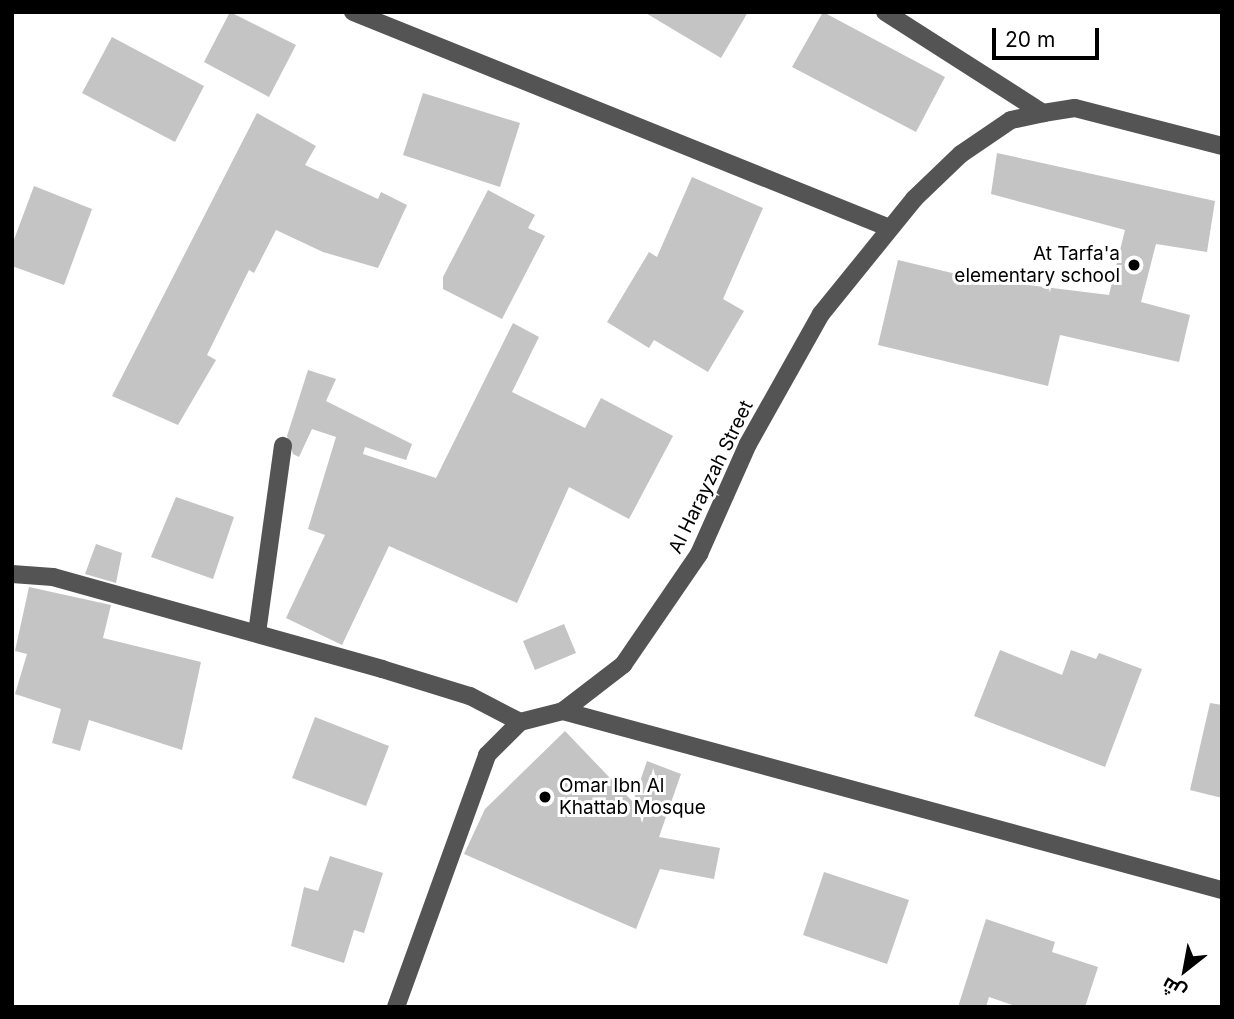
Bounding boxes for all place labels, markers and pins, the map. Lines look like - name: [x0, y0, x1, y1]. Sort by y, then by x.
- place label: At Tarfa'a elementary school: [954, 243, 1120, 287]
- marker: At Tarfa'a elementary school: [1126, 257, 1142, 273]
- place label: Omar Ibn Al Khattab Mosque: [559, 775, 706, 819]
- marker: Omar Ibn Al Khattab Mosque: [537, 789, 553, 805]

